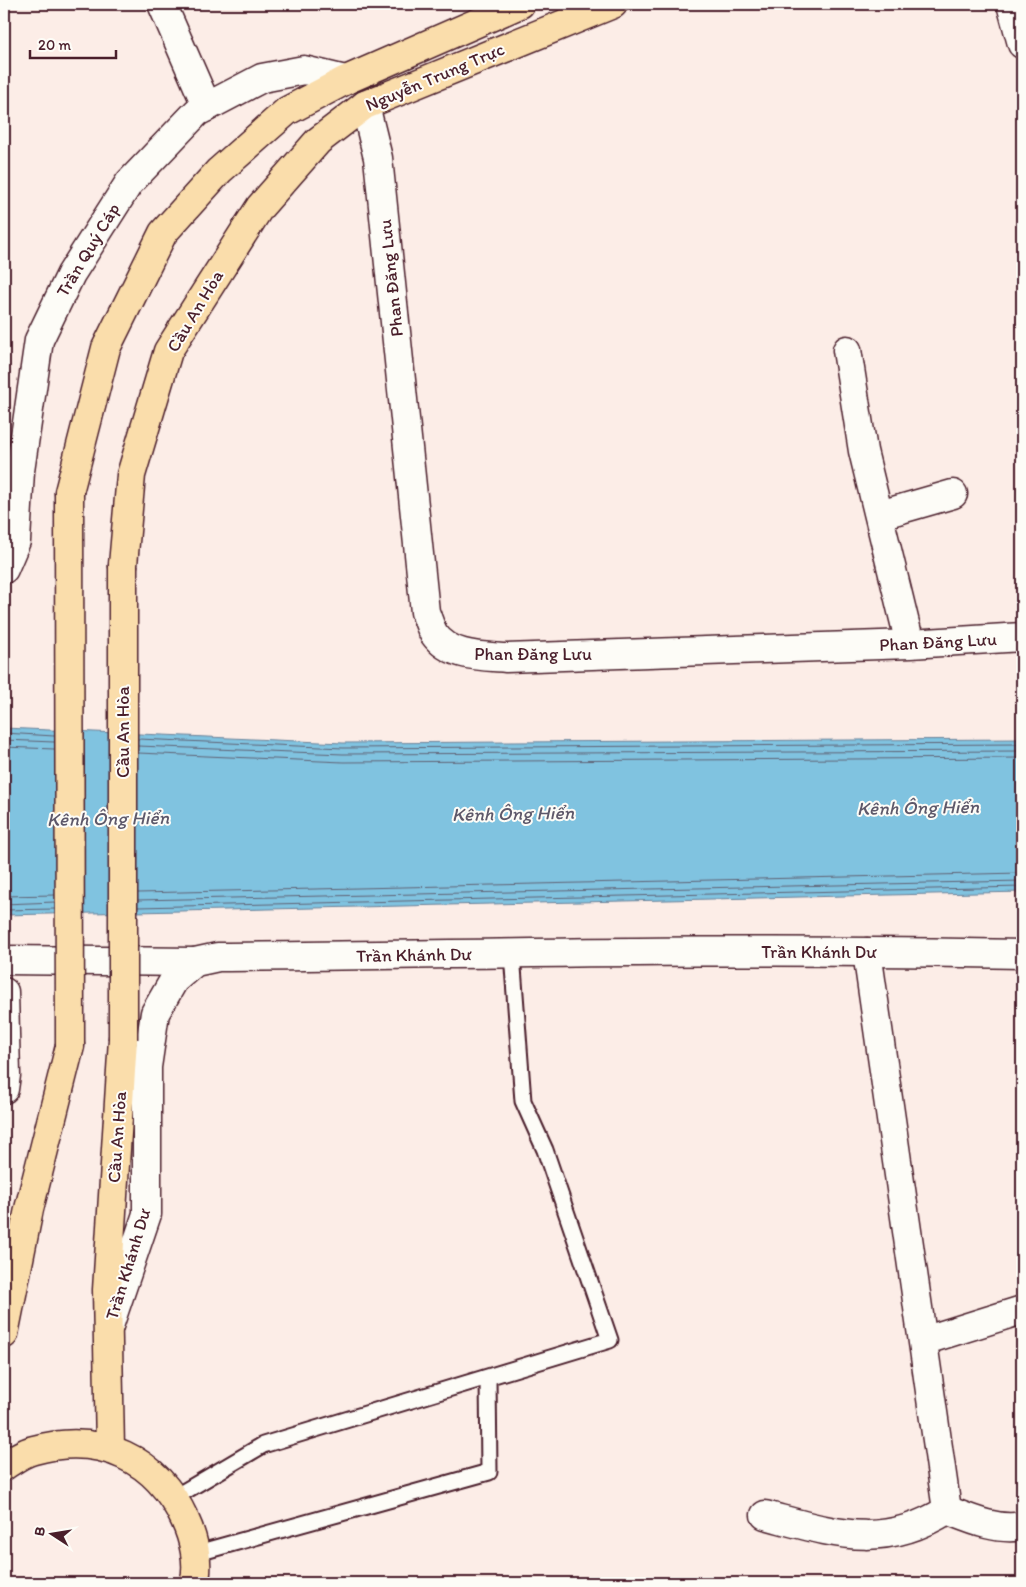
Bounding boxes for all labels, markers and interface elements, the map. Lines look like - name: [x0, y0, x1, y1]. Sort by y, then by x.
- scale bar: [30, 28, 116, 60]
- text: 20 m: [38, 36, 72, 54]
- street label: Nguyễn Trung Trực: [362, 38, 508, 116]
- street label: Trần Quý Cáp: [51, 199, 125, 301]
- street label: Phan Đăng Lưu: [374, 218, 408, 338]
- street label: Cầu An Hòa: [162, 265, 228, 356]
- street label: Phan Đăng Lưu: [879, 628, 997, 656]
- street label: Phan Đăng Lưu: [474, 643, 592, 665]
- street label: Cầu An Hòa: [112, 686, 134, 778]
- water label: Kênh Ông Hiển: [857, 795, 980, 820]
- water label: Kênh Ông Hiển: [452, 801, 575, 826]
- water label: Kênh Ông Hiển: [47, 806, 170, 831]
- street label: Trần Khánh Dư: [761, 941, 877, 963]
- street label: Trần Khánh Dư: [356, 943, 472, 967]
- street label: Cầu An Hòa: [103, 1090, 131, 1184]
- street label: Trần Khánh Dư: [101, 1205, 156, 1322]
- north arrow: [28, 1510, 78, 1560]
- text: B: [31, 1525, 49, 1538]

